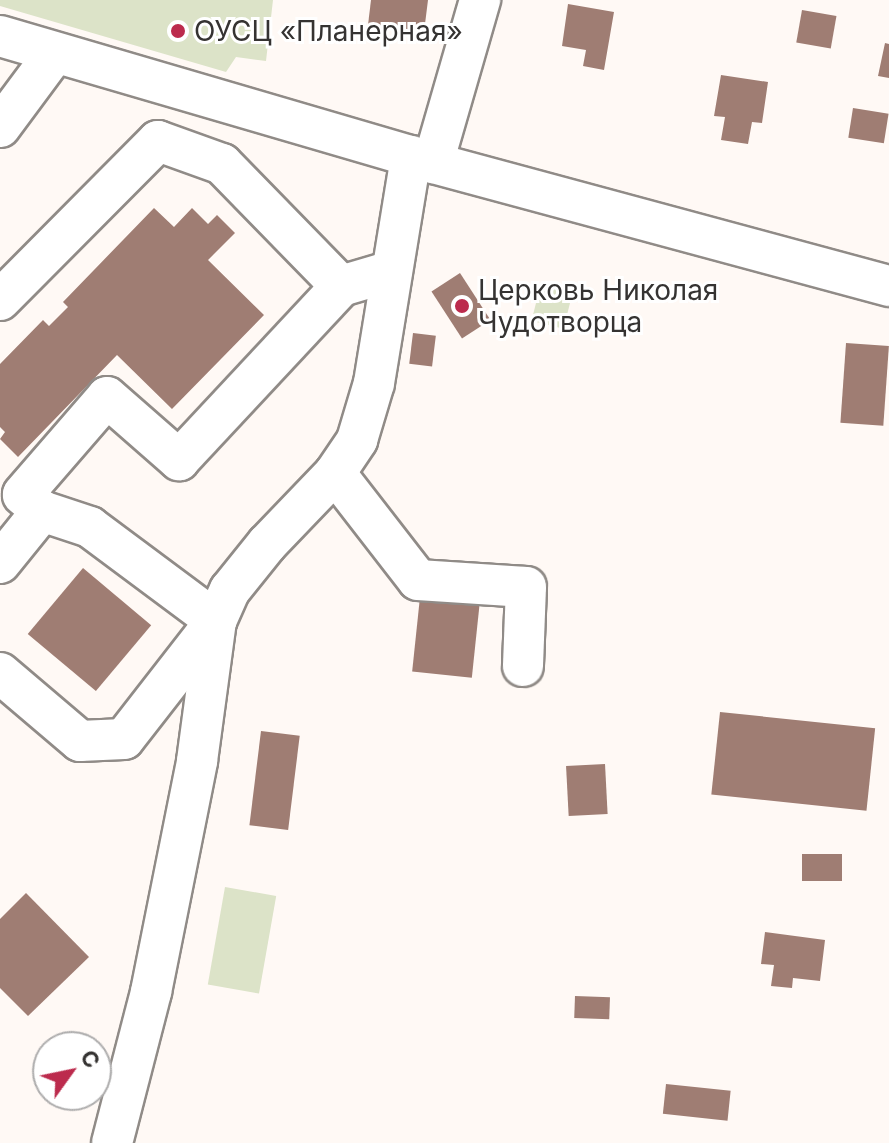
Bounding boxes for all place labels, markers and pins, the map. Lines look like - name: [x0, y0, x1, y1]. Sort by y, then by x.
- place label: ОУСЦ «Планерная»: [194, 14, 463, 48]
- marker: ОУСЦ «Планерная»: [169, 22, 187, 40]
- place label: Церковь Николая Чудотворца: [478, 273, 718, 339]
- marker: Церковь Николая Чудотворца: [453, 297, 471, 315]

